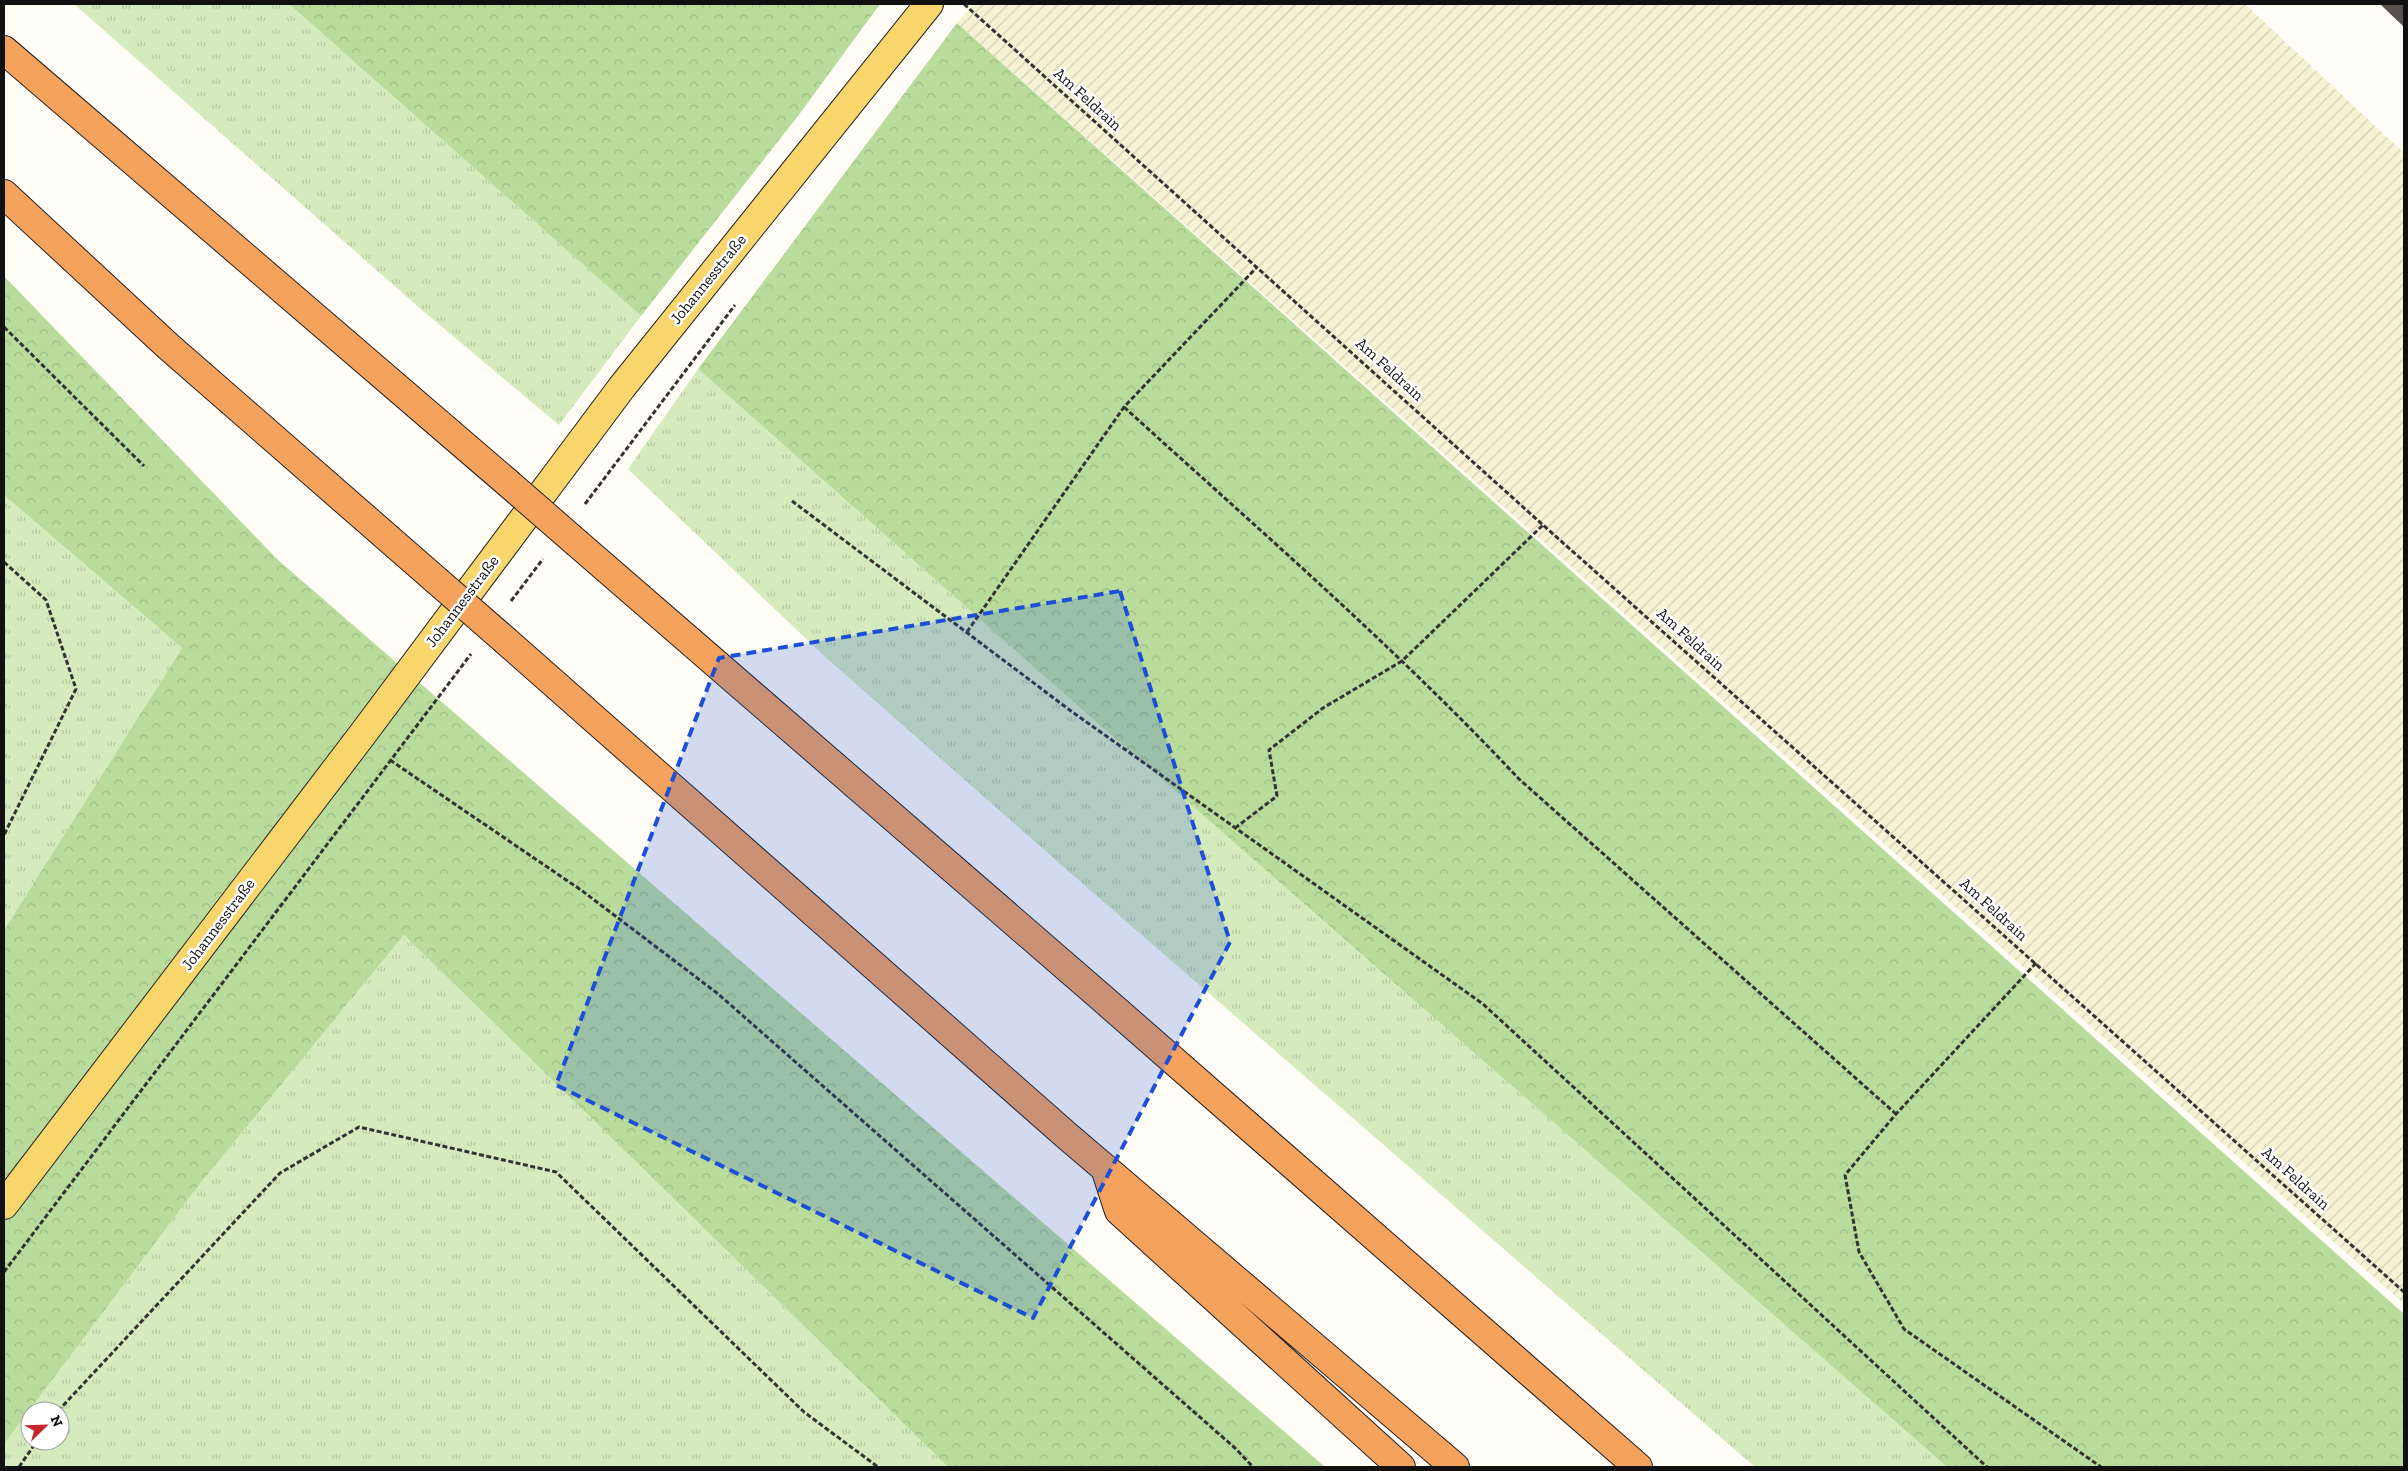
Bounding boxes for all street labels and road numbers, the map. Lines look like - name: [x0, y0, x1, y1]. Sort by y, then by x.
- street label: Am Feldrain: [1050, 63, 1127, 135]
- street label: Johannesstraße: [666, 230, 750, 328]
- street label: Am Feldrain: [1352, 333, 1429, 405]
- street label: Johannesstraße: [421, 551, 503, 651]
- street label: Am Feldrain: [1653, 603, 1730, 675]
- street label: Am Feldrain: [1956, 873, 2033, 945]
- street label: Johannesstraße: [177, 874, 259, 974]
- street label: Am Feldrain: [2258, 1142, 2335, 1214]

